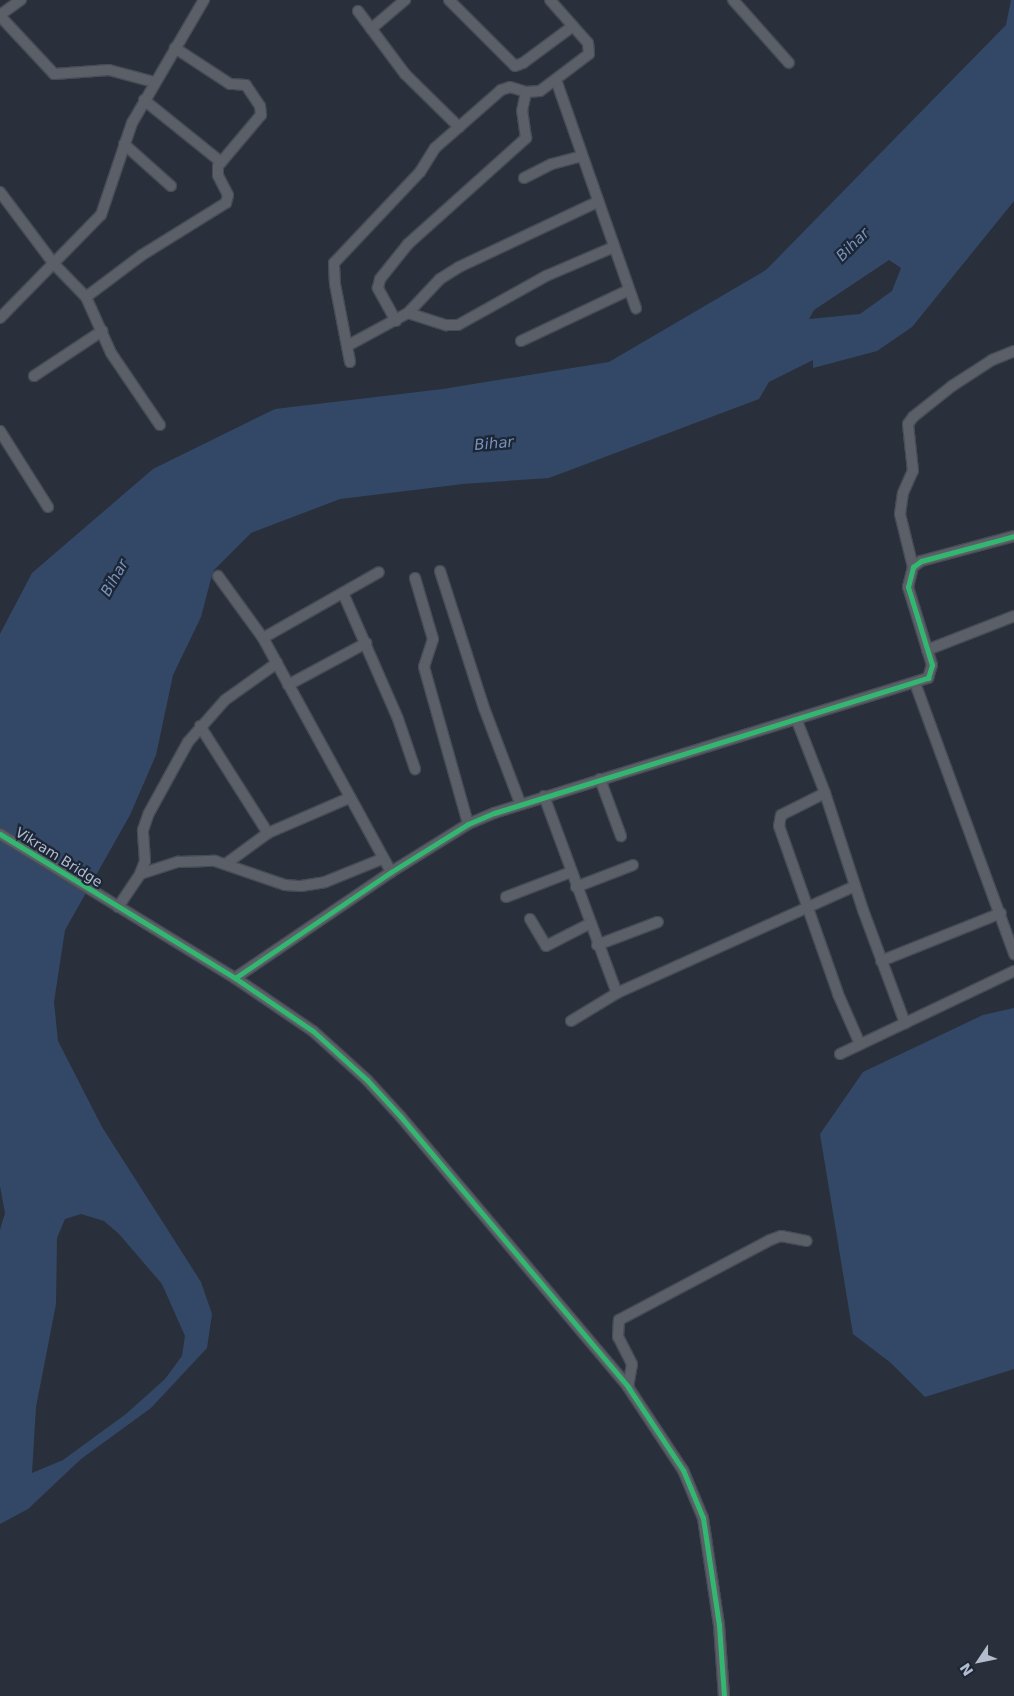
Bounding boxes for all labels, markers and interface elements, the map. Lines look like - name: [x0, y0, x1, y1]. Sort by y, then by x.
- water label: Bihar: [833, 225, 873, 265]
- water label: Bihar: [474, 433, 514, 455]
- water label: Bihar: [97, 556, 133, 600]
- street label: Vikram Bridge: [12, 824, 106, 890]
- north arrow: [954, 1636, 1004, 1686]
- text: N: [957, 1660, 976, 1679]

